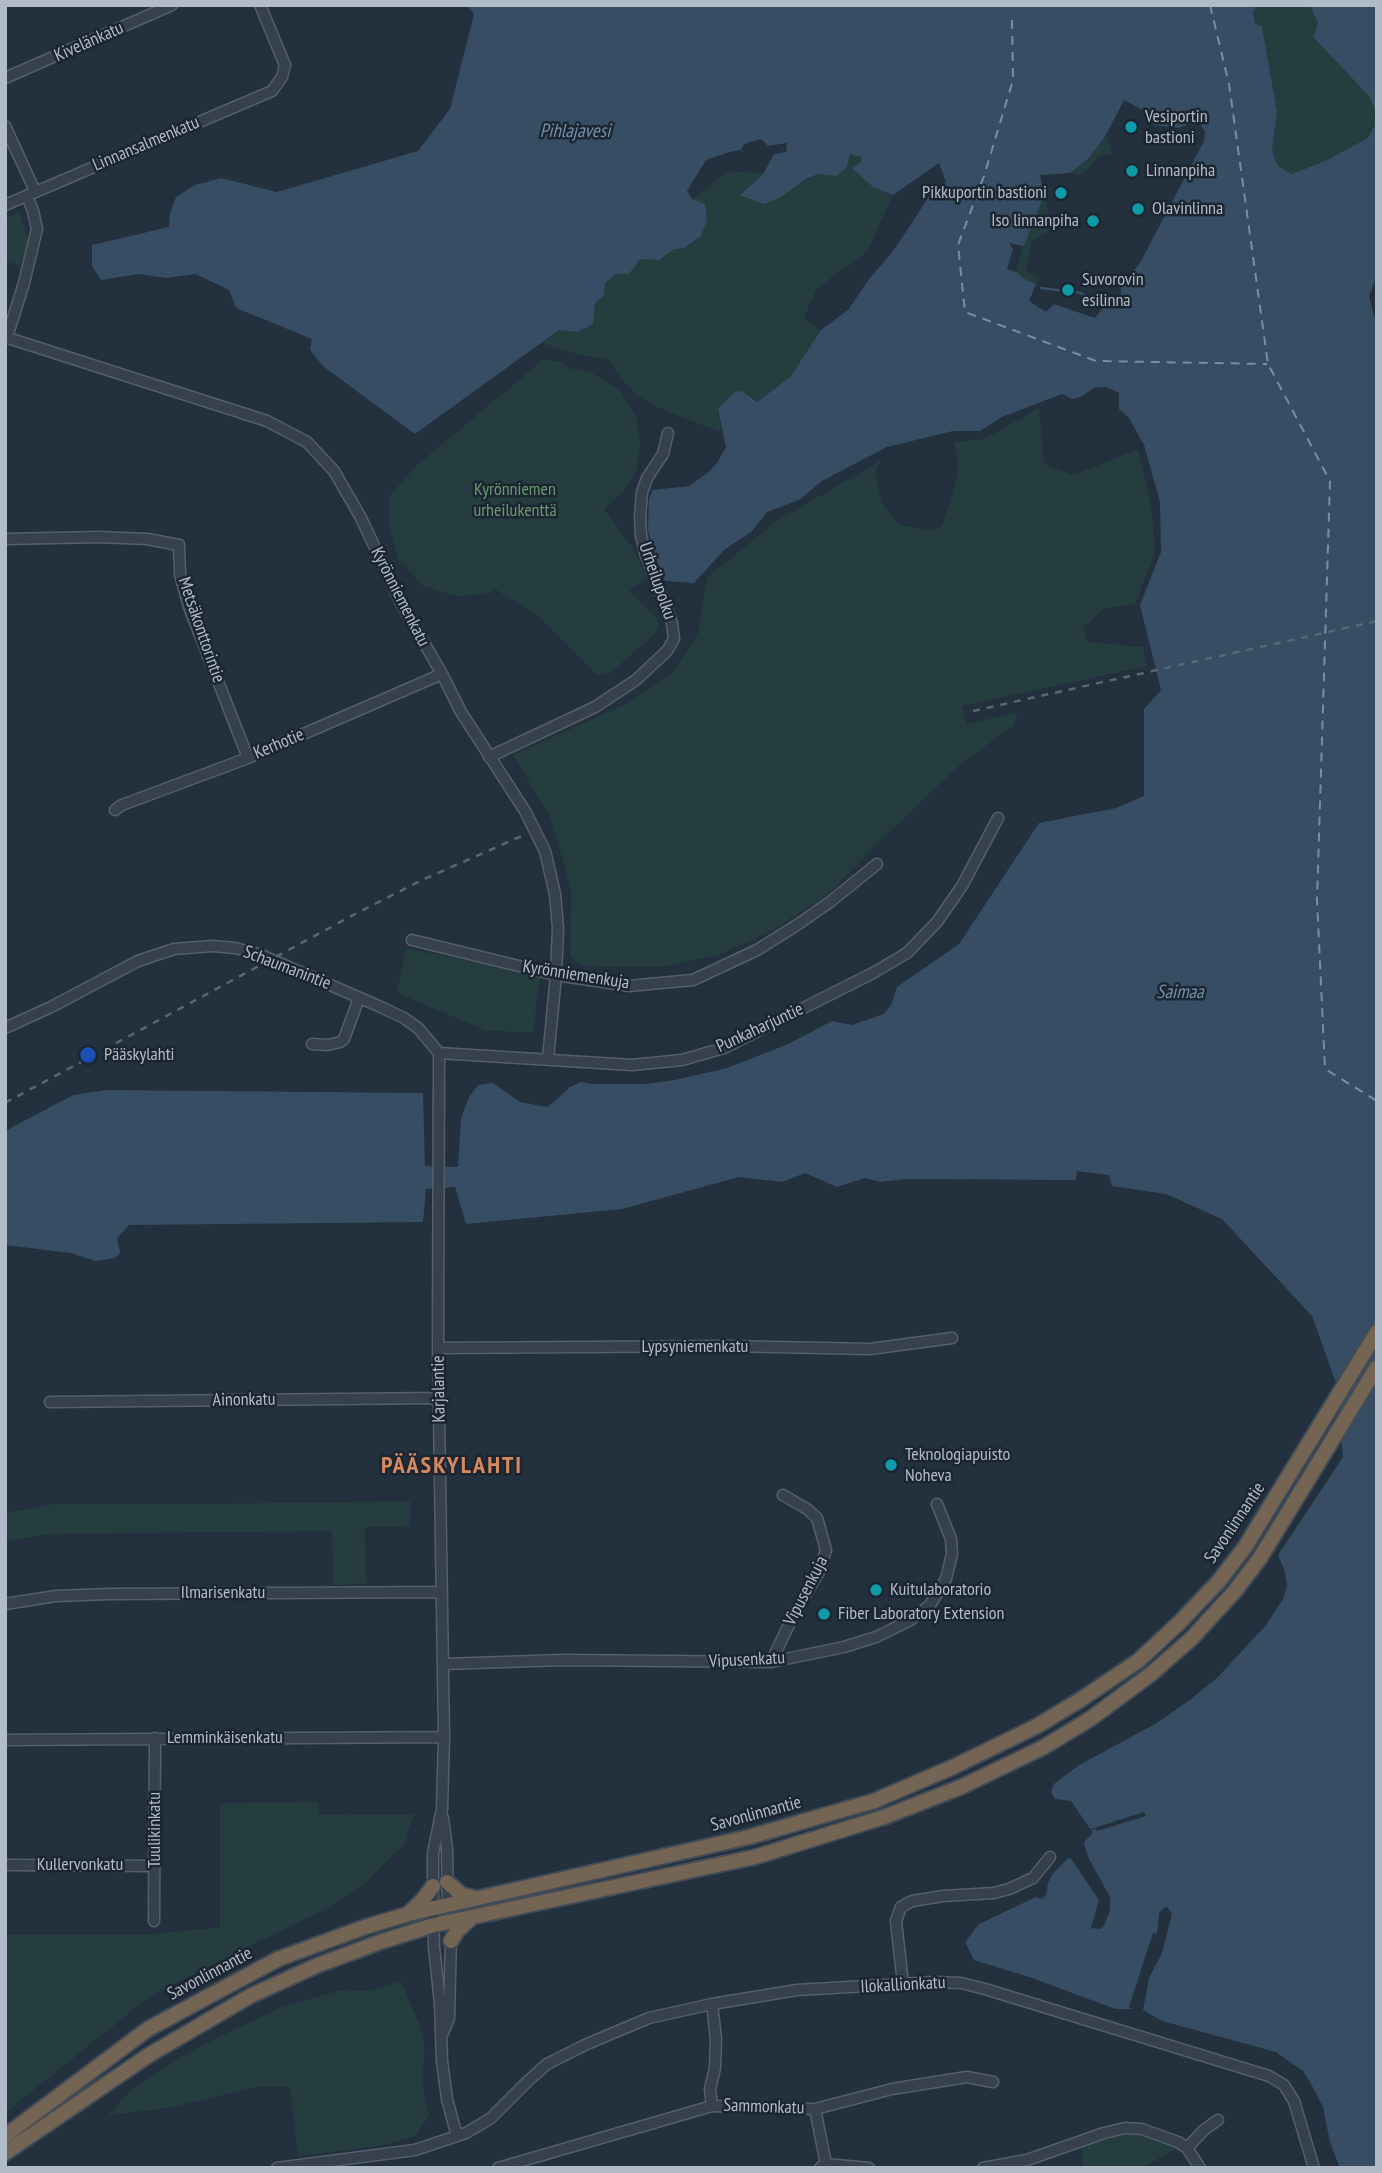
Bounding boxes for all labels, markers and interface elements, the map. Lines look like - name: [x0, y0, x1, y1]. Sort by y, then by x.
- street label: Kivelänkatu: [51, 17, 127, 67]
- place label: Vesiportin bastioni: [1145, 106, 1208, 148]
- street label: Linnansalmenkatu: [89, 112, 203, 176]
- marker: Vesiportin bastioni: [1123, 119, 1139, 135]
- water label: Pihlajavesi: [540, 121, 610, 143]
- place label: Linnanpiha: [1146, 160, 1215, 182]
- marker: Linnanpiha: [1124, 163, 1140, 179]
- place label: Pikkuportin bastioni: [922, 182, 1047, 204]
- marker: Pikkuportin bastioni: [1053, 185, 1069, 201]
- place label: Olavinlinna: [1152, 198, 1223, 220]
- marker: Olavinlinna: [1130, 201, 1146, 217]
- place label: Iso linnanpiha: [991, 210, 1079, 232]
- marker: Iso linnanpiha: [1085, 213, 1101, 229]
- place label: Suvorovin esilinna: [1082, 269, 1144, 312]
- marker: Suvorovin esilinna: [1060, 282, 1076, 298]
- park label: Kyrönniemen urheilukenttä: [473, 479, 557, 522]
- street label: Urheilupolku: [634, 540, 680, 622]
- street label: Kyrönniemenkatu: [366, 544, 434, 650]
- street label: Metsäkonttorintie: [173, 574, 229, 686]
- street label: Kerhotie: [251, 724, 307, 764]
- street label: Schaumanintie: [240, 941, 334, 995]
- street label: Kyrönniemenkuja: [521, 956, 631, 994]
- water label: Saimaa: [1156, 982, 1204, 1004]
- street label: Punkaharjuntie: [713, 998, 807, 1058]
- place label: Pääskylahti: [104, 1044, 175, 1066]
- marker: Pääskylahti: [78, 1045, 98, 1065]
- street label: Lypsyniemenkatu: [642, 1336, 748, 1358]
- street label: Karjalantie: [428, 1355, 450, 1423]
- street label: Ainonkatu: [212, 1389, 276, 1411]
- place label: Teknologiapuisto Noheva: [905, 1444, 1010, 1486]
- district label: PÄÄSKYLAHTI: [382, 1452, 522, 1480]
- marker: Teknologiapuisto Noheva: [883, 1457, 899, 1473]
- street label: Savonlinnantie: [1200, 1478, 1270, 1568]
- street label: Vipusenkuja: [779, 1553, 833, 1629]
- place label: Kuitulaboratorio: [890, 1579, 991, 1601]
- street label: Ilmarisenkatu: [181, 1582, 265, 1604]
- marker: Kuitulaboratorio: [868, 1582, 884, 1598]
- place label: Fiber Laboratory Extension: [838, 1603, 1005, 1625]
- marker: Fiber Laboratory Extension: [816, 1606, 832, 1622]
- street label: Vipusenkatu: [708, 1647, 786, 1673]
- street label: Lemminkäisenkatu: [167, 1727, 283, 1749]
- street label: Tuulikinkatu: [144, 1792, 166, 1868]
- street label: Savonlinnantie: [708, 1792, 804, 1836]
- street label: Kullervonkatu: [37, 1854, 123, 1876]
- street label: Savonlinnantie: [164, 1943, 256, 2005]
- street label: Ilokallionkatu: [860, 1972, 946, 1998]
- street label: Sammonkatu: [723, 2095, 805, 2119]

